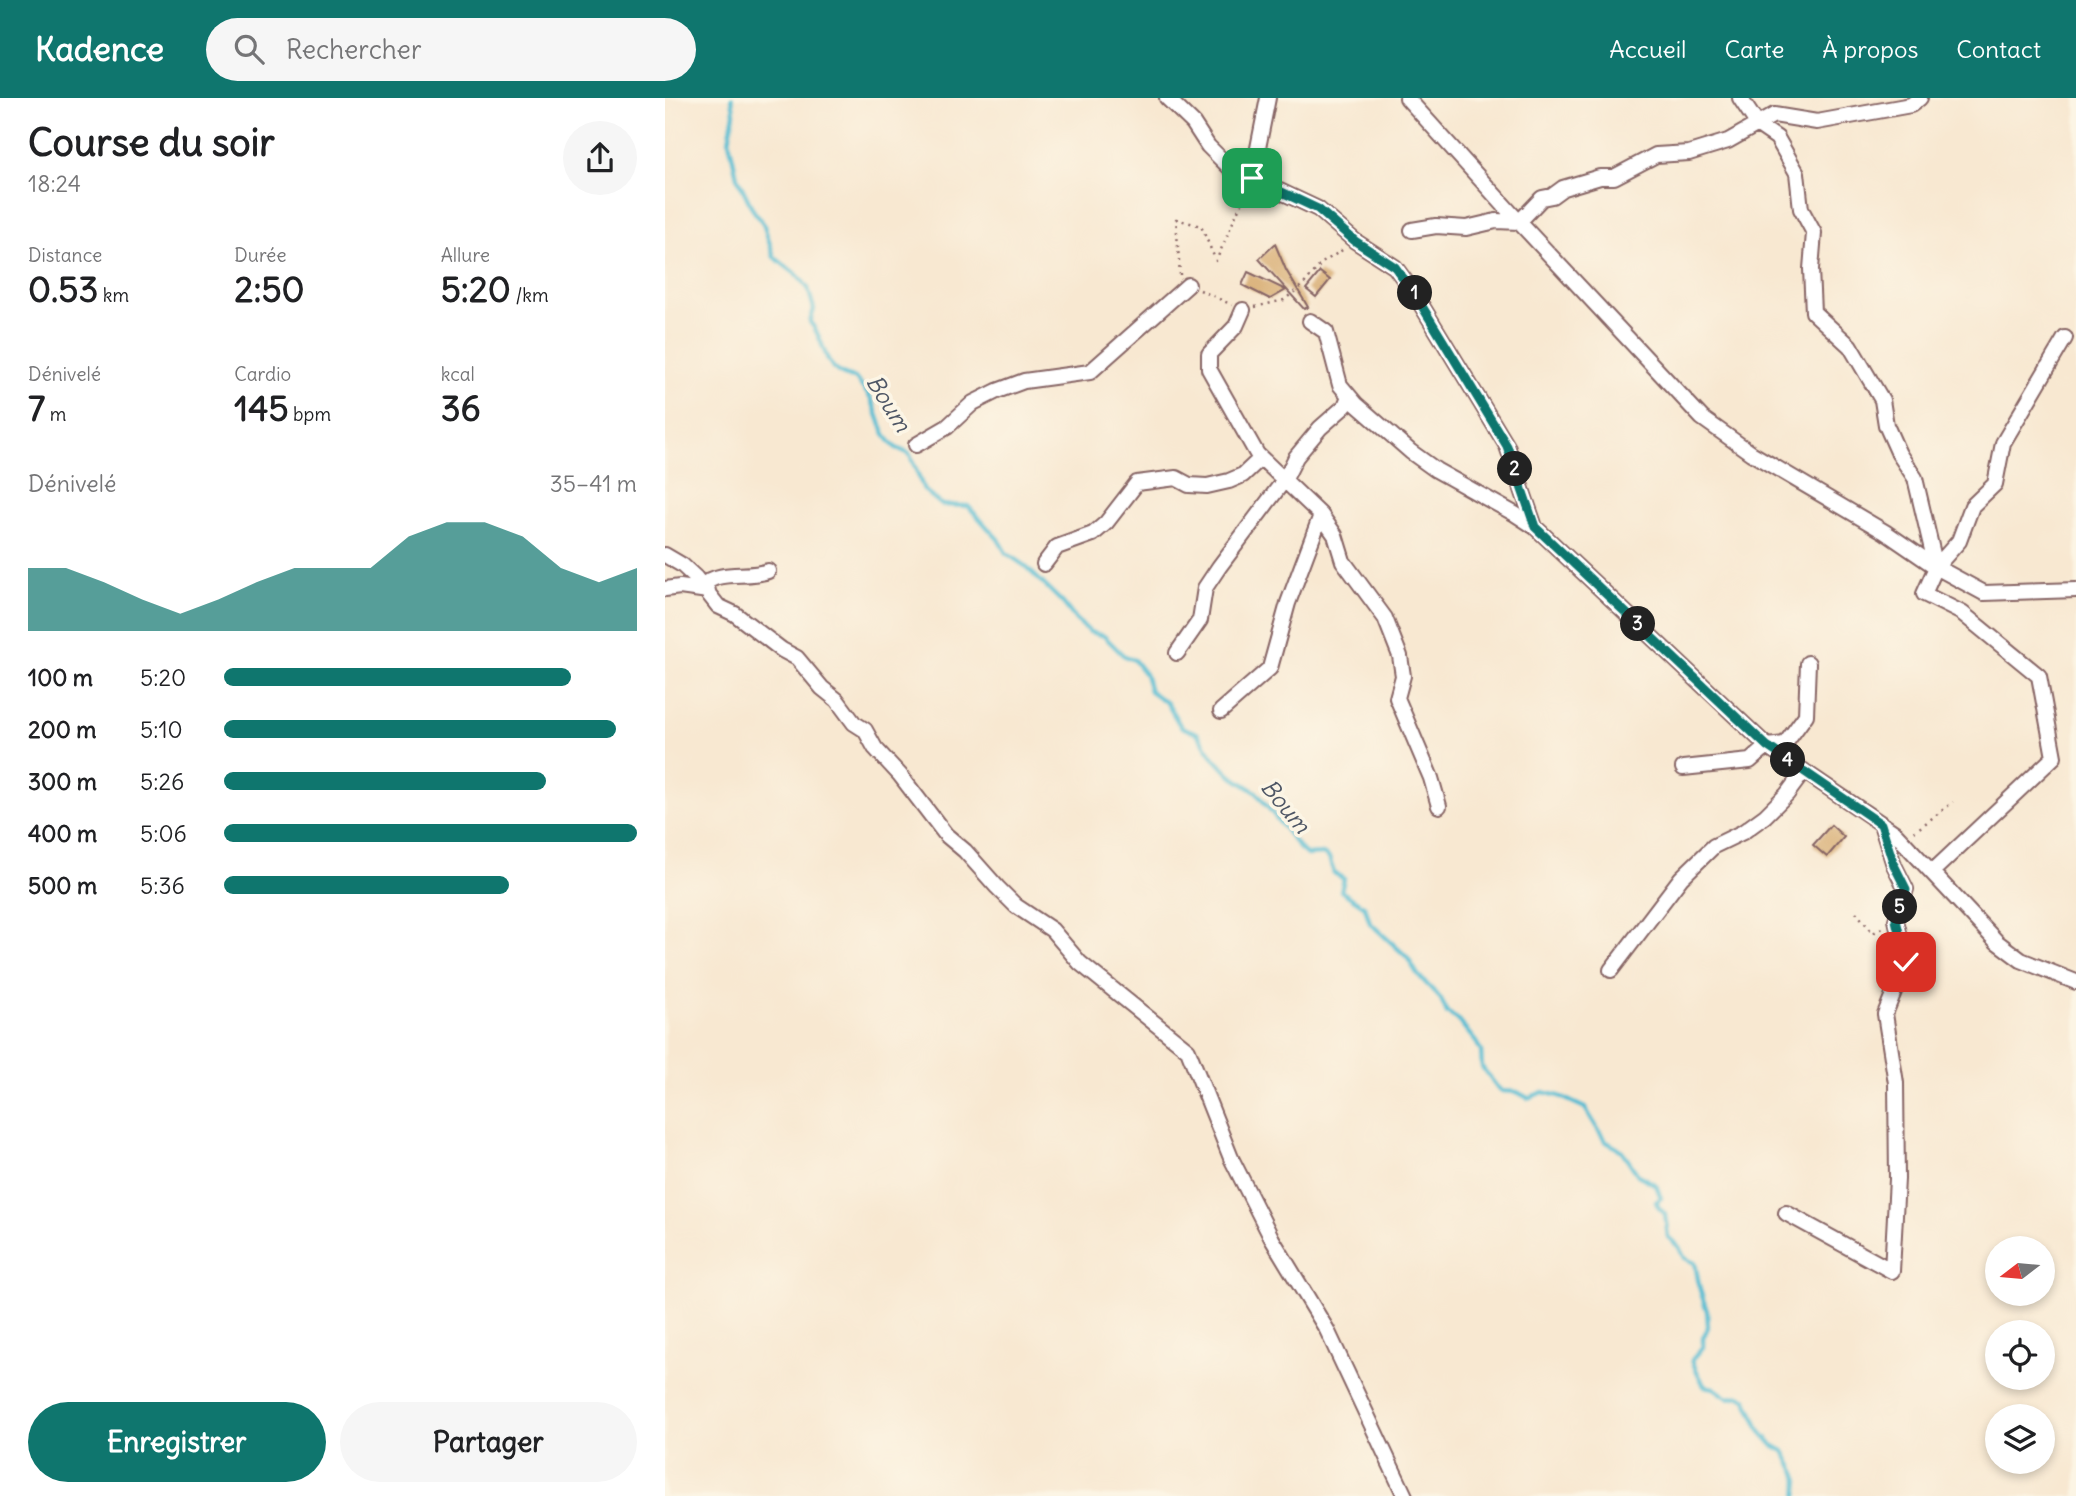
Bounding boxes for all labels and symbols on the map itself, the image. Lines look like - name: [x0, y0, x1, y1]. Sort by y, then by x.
- pin: [1222, 148, 1282, 208]
- pin: 1: [1397, 276, 1433, 310]
- water label: Boum: [860, 369, 918, 437]
- pin: 2: [1497, 452, 1533, 486]
- pin: 3: [1621, 606, 1655, 642]
- pin: 4: [1771, 742, 1805, 778]
- water label: Boum: [1255, 773, 1317, 840]
- pin: 5: [1883, 890, 1917, 924]
- pin: [1876, 932, 1936, 992]
- north arrow: [1985, 1236, 2055, 1306]

